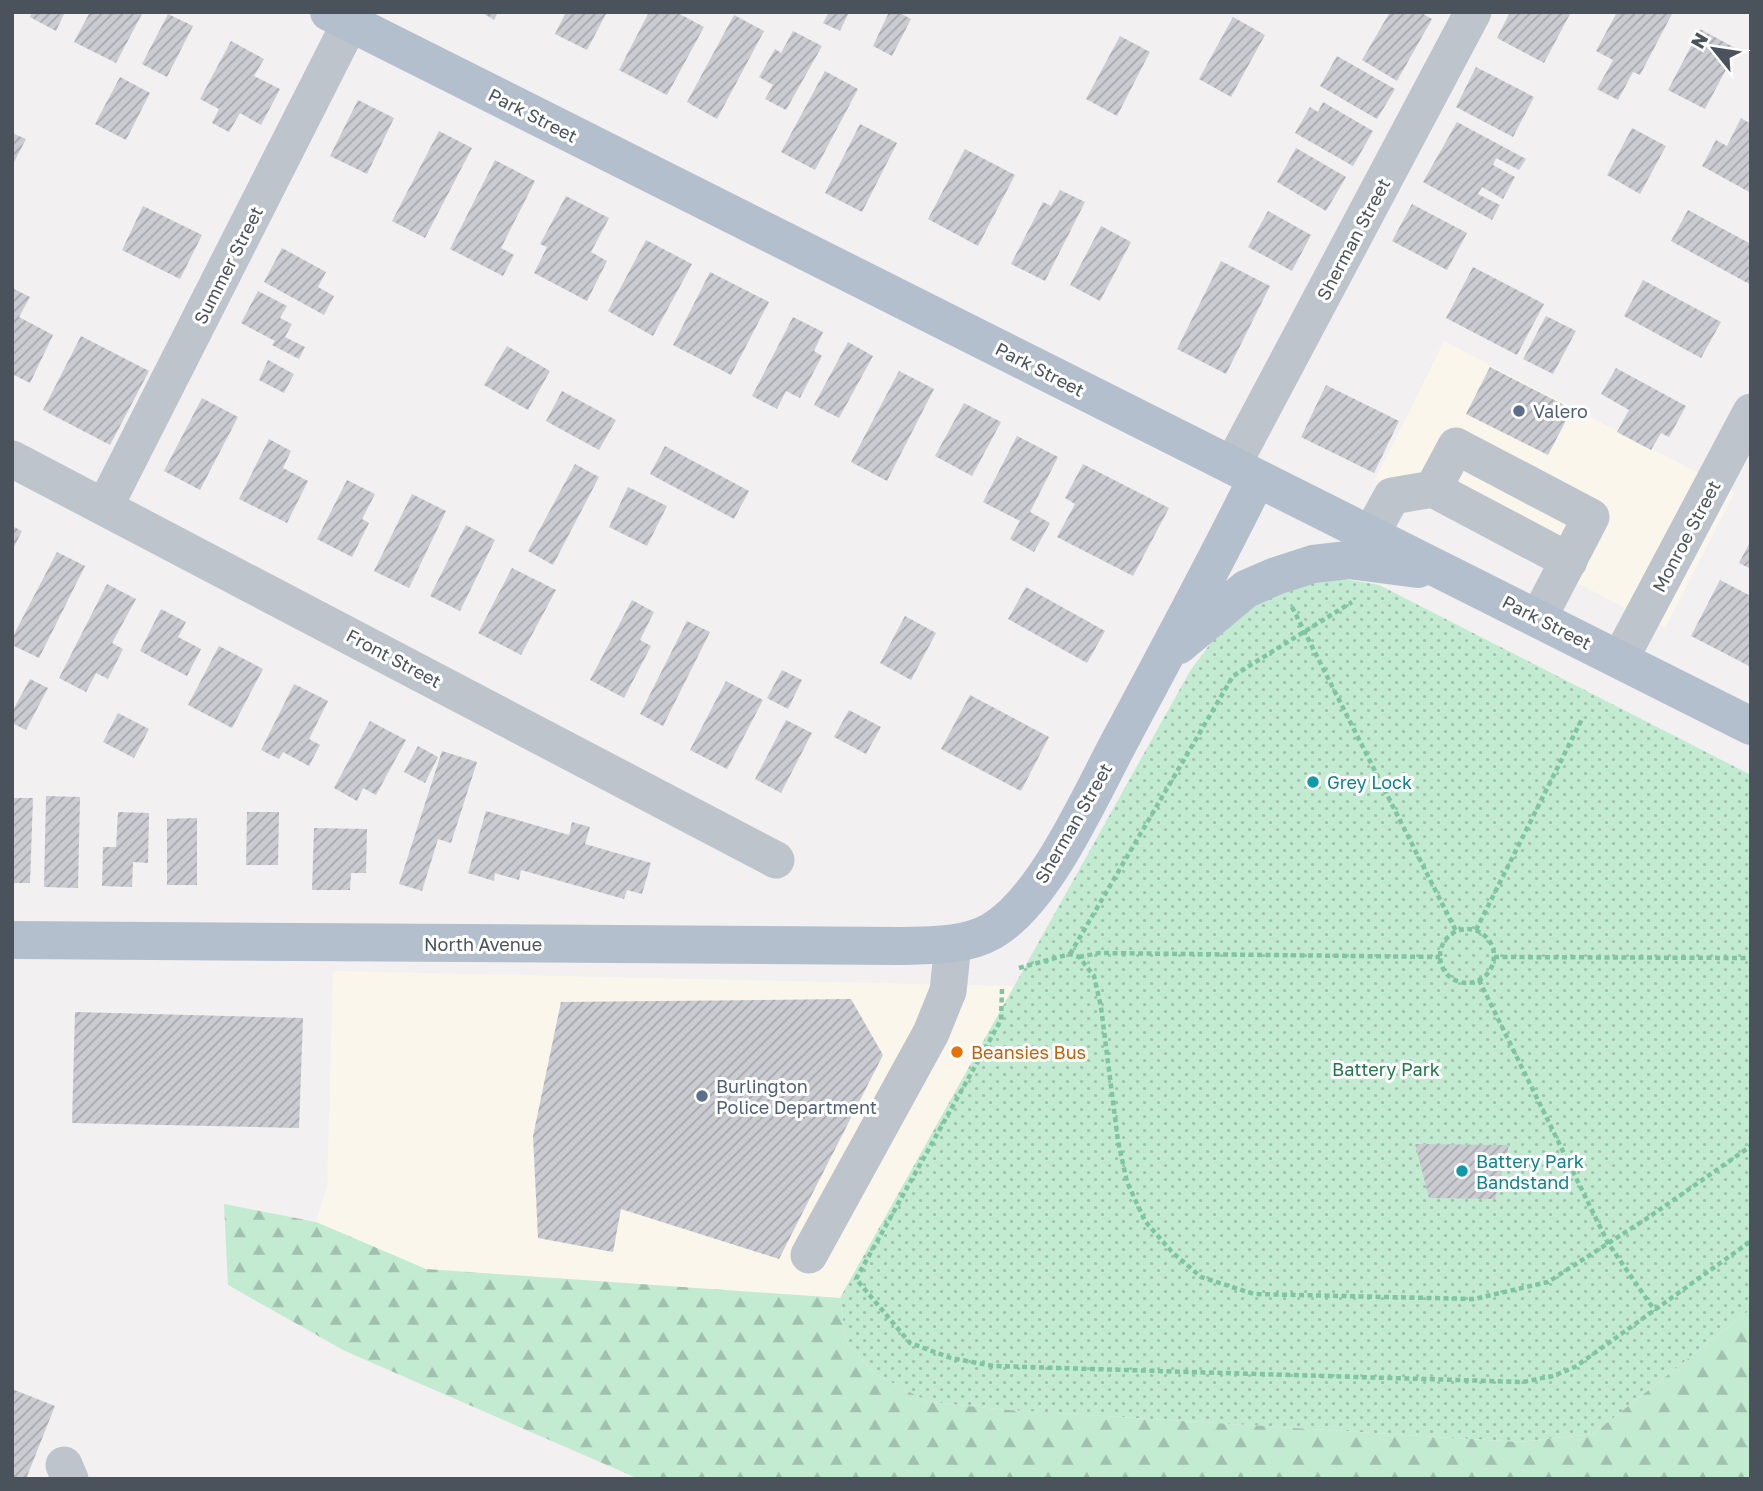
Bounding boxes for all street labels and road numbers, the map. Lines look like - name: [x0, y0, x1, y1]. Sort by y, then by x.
- street label: Park Street: [485, 83, 581, 147]
- street label: Sherman Street: [1312, 174, 1394, 304]
- street label: Summer Street: [189, 202, 267, 328]
- street label: Park Street: [992, 337, 1088, 401]
- street label: Monroe Street: [1647, 476, 1725, 596]
- street label: Park Street: [1499, 590, 1595, 654]
- street label: Front Street: [343, 624, 445, 692]
- street label: Sherman Street: [1030, 759, 1116, 887]
- street label: North Avenue: [424, 933, 542, 955]

